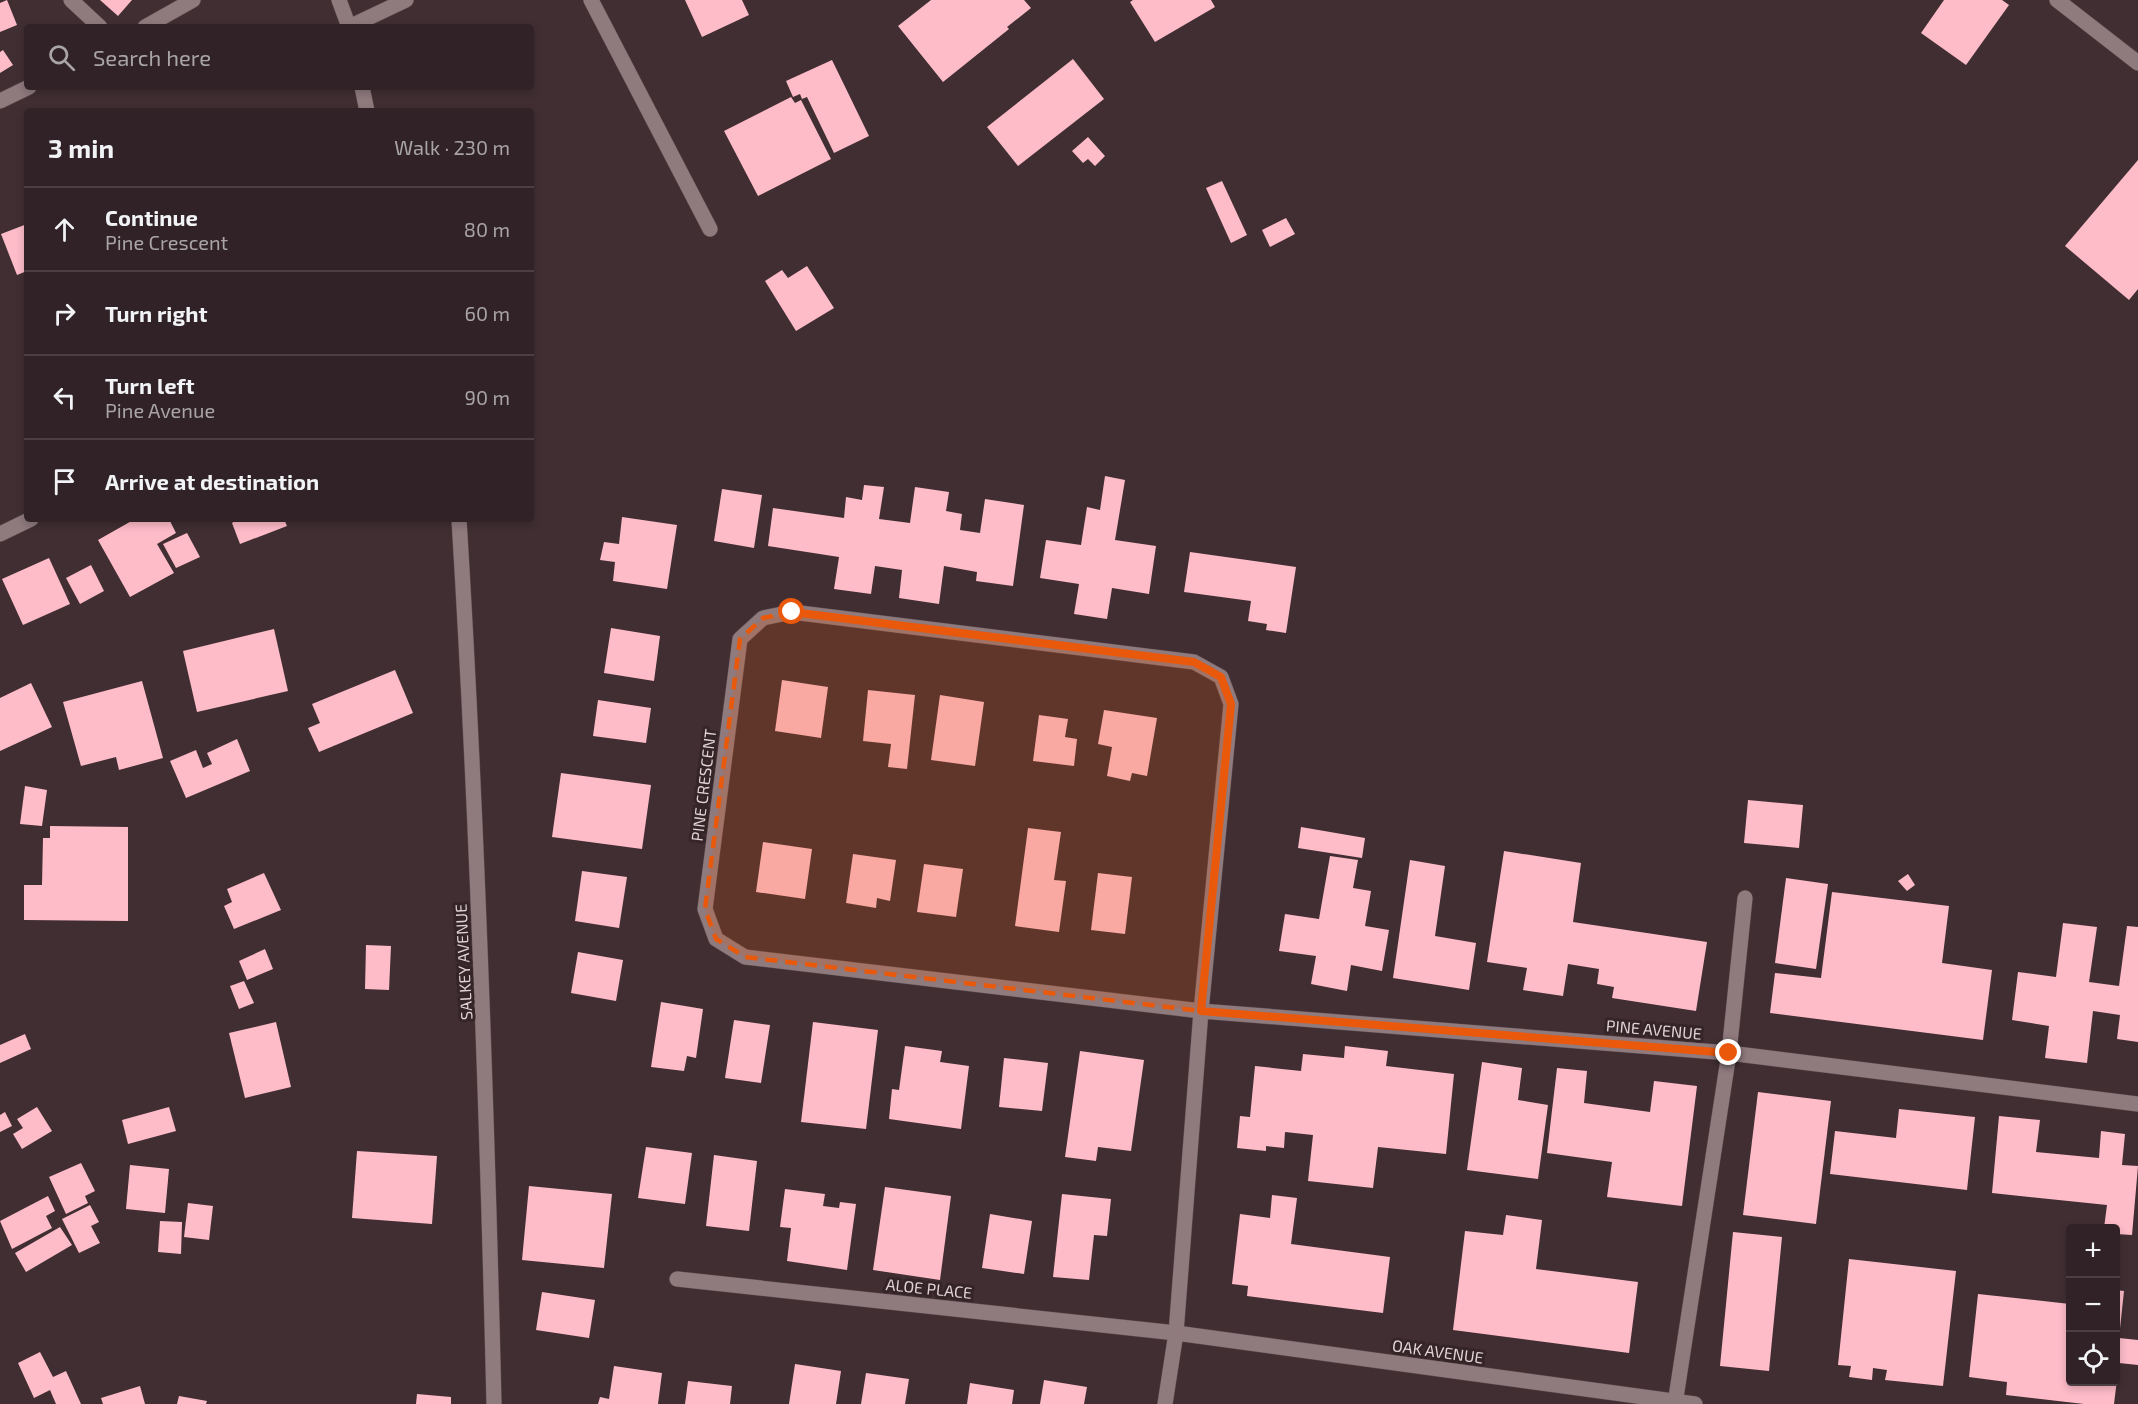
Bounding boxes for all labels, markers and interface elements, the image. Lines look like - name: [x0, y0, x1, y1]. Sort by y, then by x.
- search box: [24, 24, 534, 90]
- icon: search: [45, 41, 78, 74]
- text: Search here: [93, 44, 211, 70]
- text: 3 min: [48, 132, 114, 163]
- text: Walk · 230 m: [394, 135, 510, 159]
- text: Continue: [105, 204, 198, 230]
- icon: ahead: [48, 213, 81, 246]
- text: 80 m: [464, 217, 510, 241]
- text: Pine Crescent: [105, 230, 228, 254]
- icon: right: [48, 297, 81, 330]
- text: Turn right: [105, 300, 207, 326]
- text: 60 m: [465, 301, 510, 325]
- text: Turn left: [105, 372, 194, 398]
- icon: left: [48, 381, 81, 414]
- text: 90 m: [465, 385, 510, 409]
- text: Pine Avenue: [105, 398, 215, 422]
- icon: arrive: [48, 465, 81, 498]
- text: Arrive at destination: [105, 468, 319, 494]
- route start: [778, 598, 804, 624]
- street label: PINE CRESCENT: [687, 728, 719, 842]
- street label: SALKEY AVENUE: [450, 903, 476, 1021]
- street label: PINE AVENUE: [1605, 1015, 1703, 1043]
- route end: [1715, 1039, 1741, 1065]
- map controls: [2066, 1224, 2120, 1386]
- button: +: [2066, 1224, 2120, 1278]
- street label: ALOE PLACE: [885, 1274, 973, 1302]
- button: −: [2066, 1278, 2120, 1332]
- button: locate: [2066, 1332, 2120, 1386]
- street label: OAK AVENUE: [1391, 1335, 1485, 1367]

